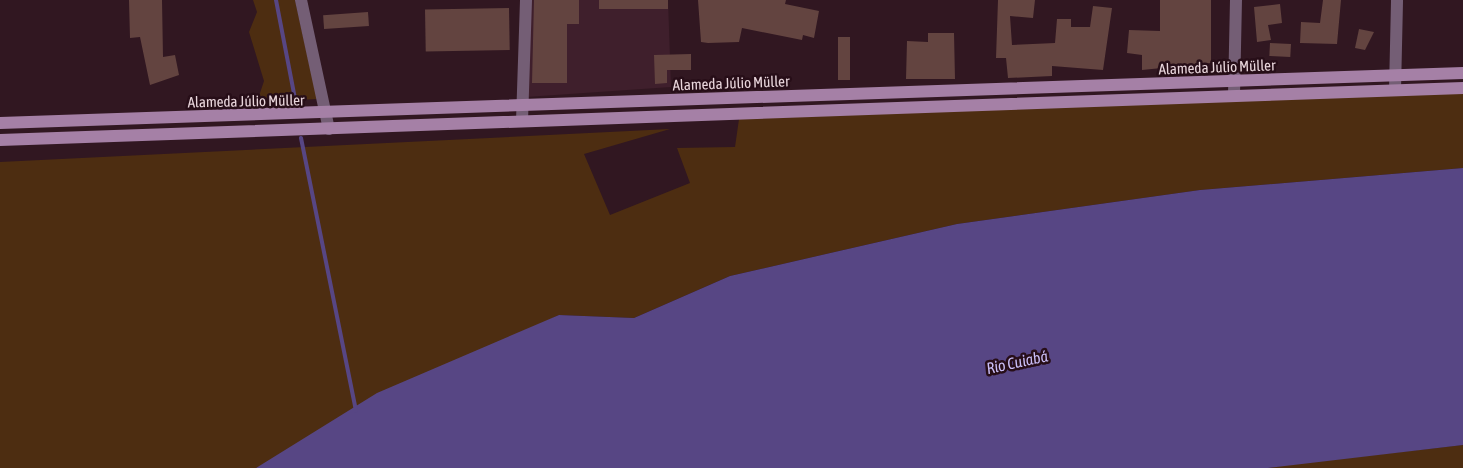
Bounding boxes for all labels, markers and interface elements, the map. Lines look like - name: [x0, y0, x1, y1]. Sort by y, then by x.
- street label: Alameda Júlio Müller: [1158, 56, 1276, 78]
- street label: Alameda Júlio Müller: [672, 72, 790, 94]
- street label: Alameda Júlio Müller: [187, 91, 305, 111]
- water label: Rio Cuiabá: [984, 346, 1050, 378]

